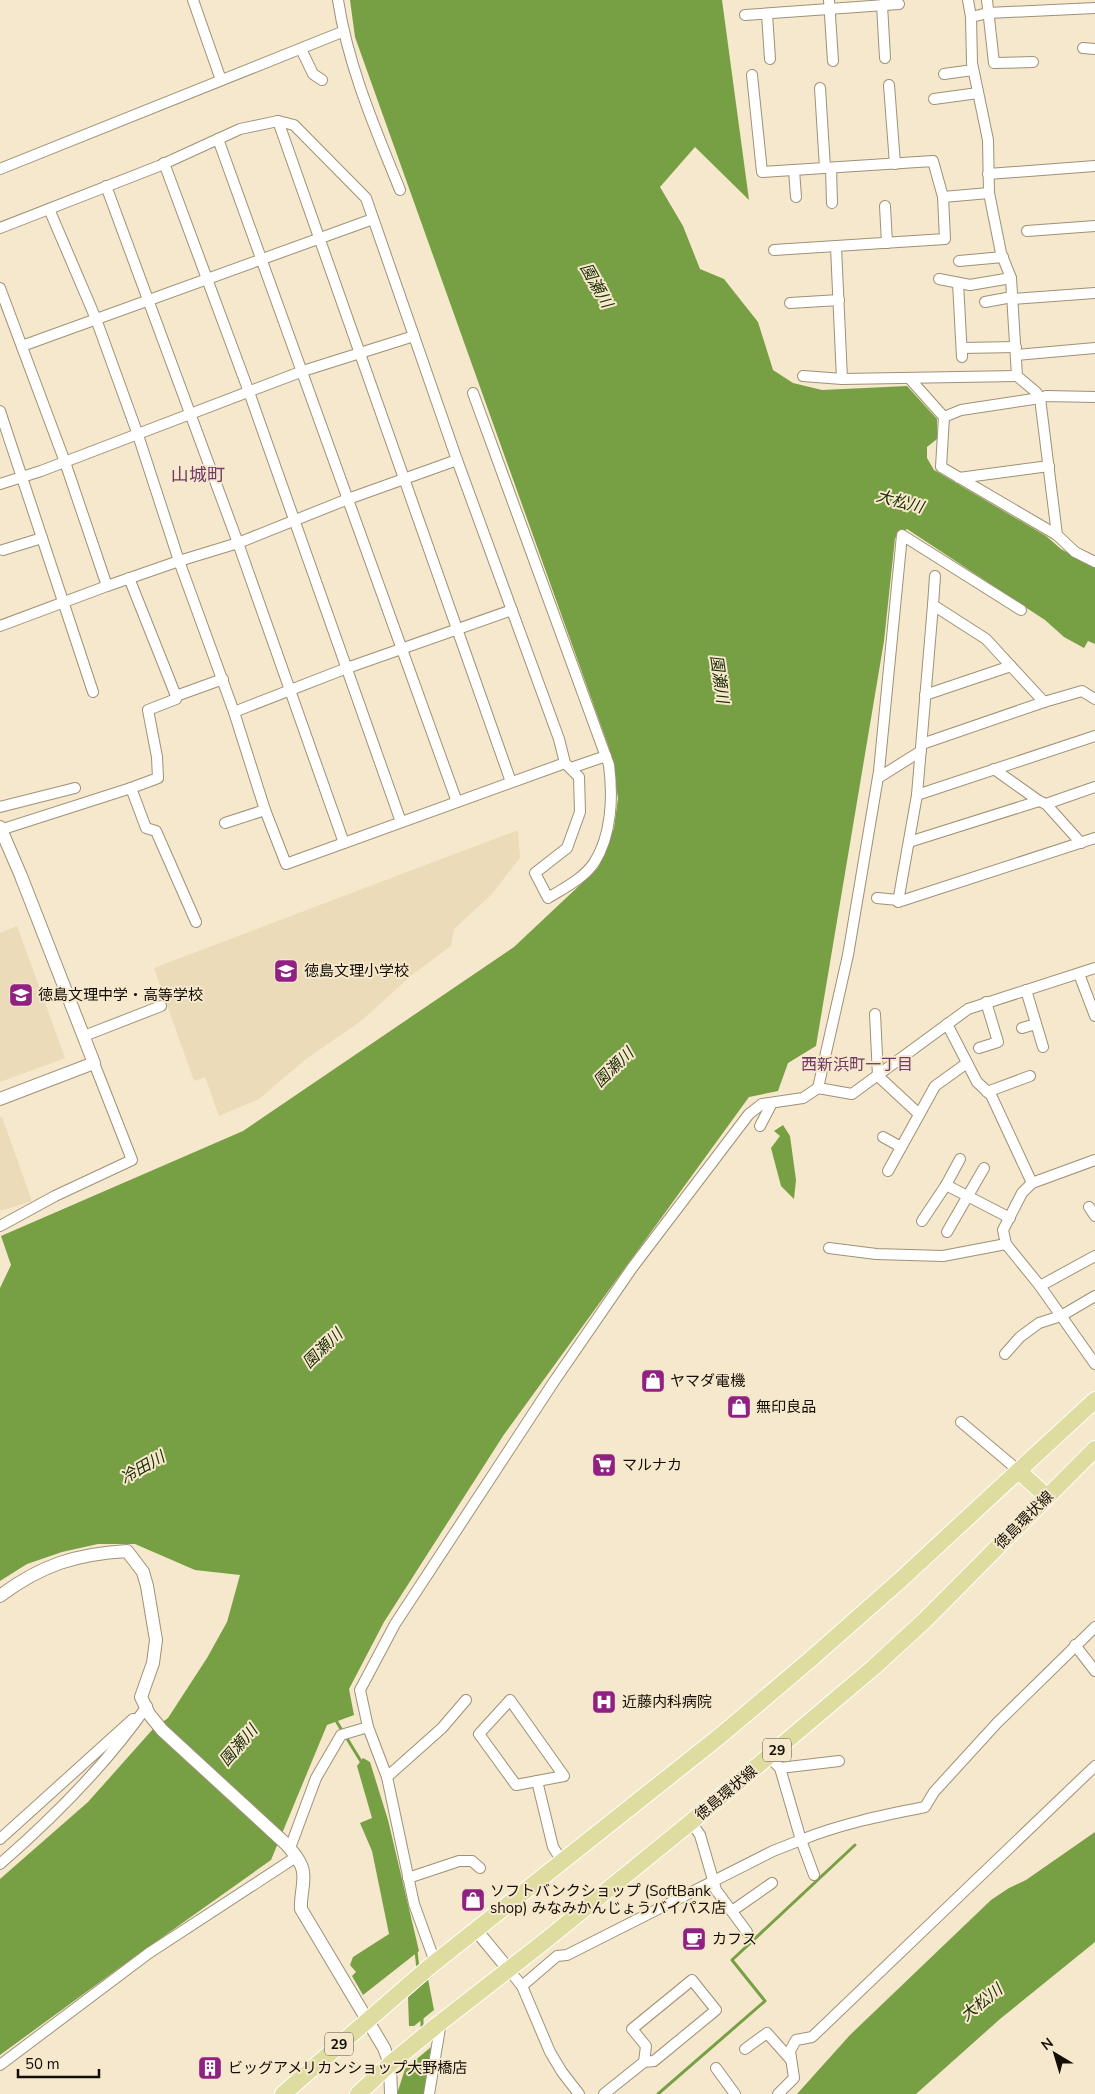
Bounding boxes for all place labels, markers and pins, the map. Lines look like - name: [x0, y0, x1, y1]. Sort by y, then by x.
- school or university icon: 徳島文理小学校: [273, 958, 299, 984]
- place label: 徳島文理小学校: [304, 961, 409, 981]
- school or university icon: 徳島文理中学・高等学校: [8, 982, 34, 1008]
- place label: 徳島文理中学・高等学校: [38, 985, 203, 1005]
- shop icon: ヤマダ電機: [640, 1368, 666, 1394]
- place label: ヤマダ電機: [670, 1371, 745, 1391]
- shop icon: 無印良品: [726, 1394, 752, 1420]
- place label: 無印良品: [756, 1397, 816, 1417]
- supermarket icon: マルナカ: [591, 1452, 617, 1478]
- place label: マルナカ: [622, 1455, 682, 1475]
- hospital icon: 近藤内科病院: [591, 1689, 617, 1715]
- place label: 近藤内科病院: [622, 1692, 712, 1712]
- place label: ソフトバンクショップ (SoftBank shop) みなみかんじょうバイパス店: [490, 1881, 726, 1918]
- shop icon: ソフトバンクショップ (SoftBank shop) みなみかんじょうバイパス店: [460, 1887, 486, 1913]
- cafe icon: カフス: [681, 1926, 707, 1952]
- place label: カフス: [712, 1929, 757, 1949]
- building icon: ビッグアメリカンショップ大野橋店: [197, 2055, 223, 2081]
- place label: ビッグアメリカンショップ大野橋店: [228, 2058, 467, 2078]

